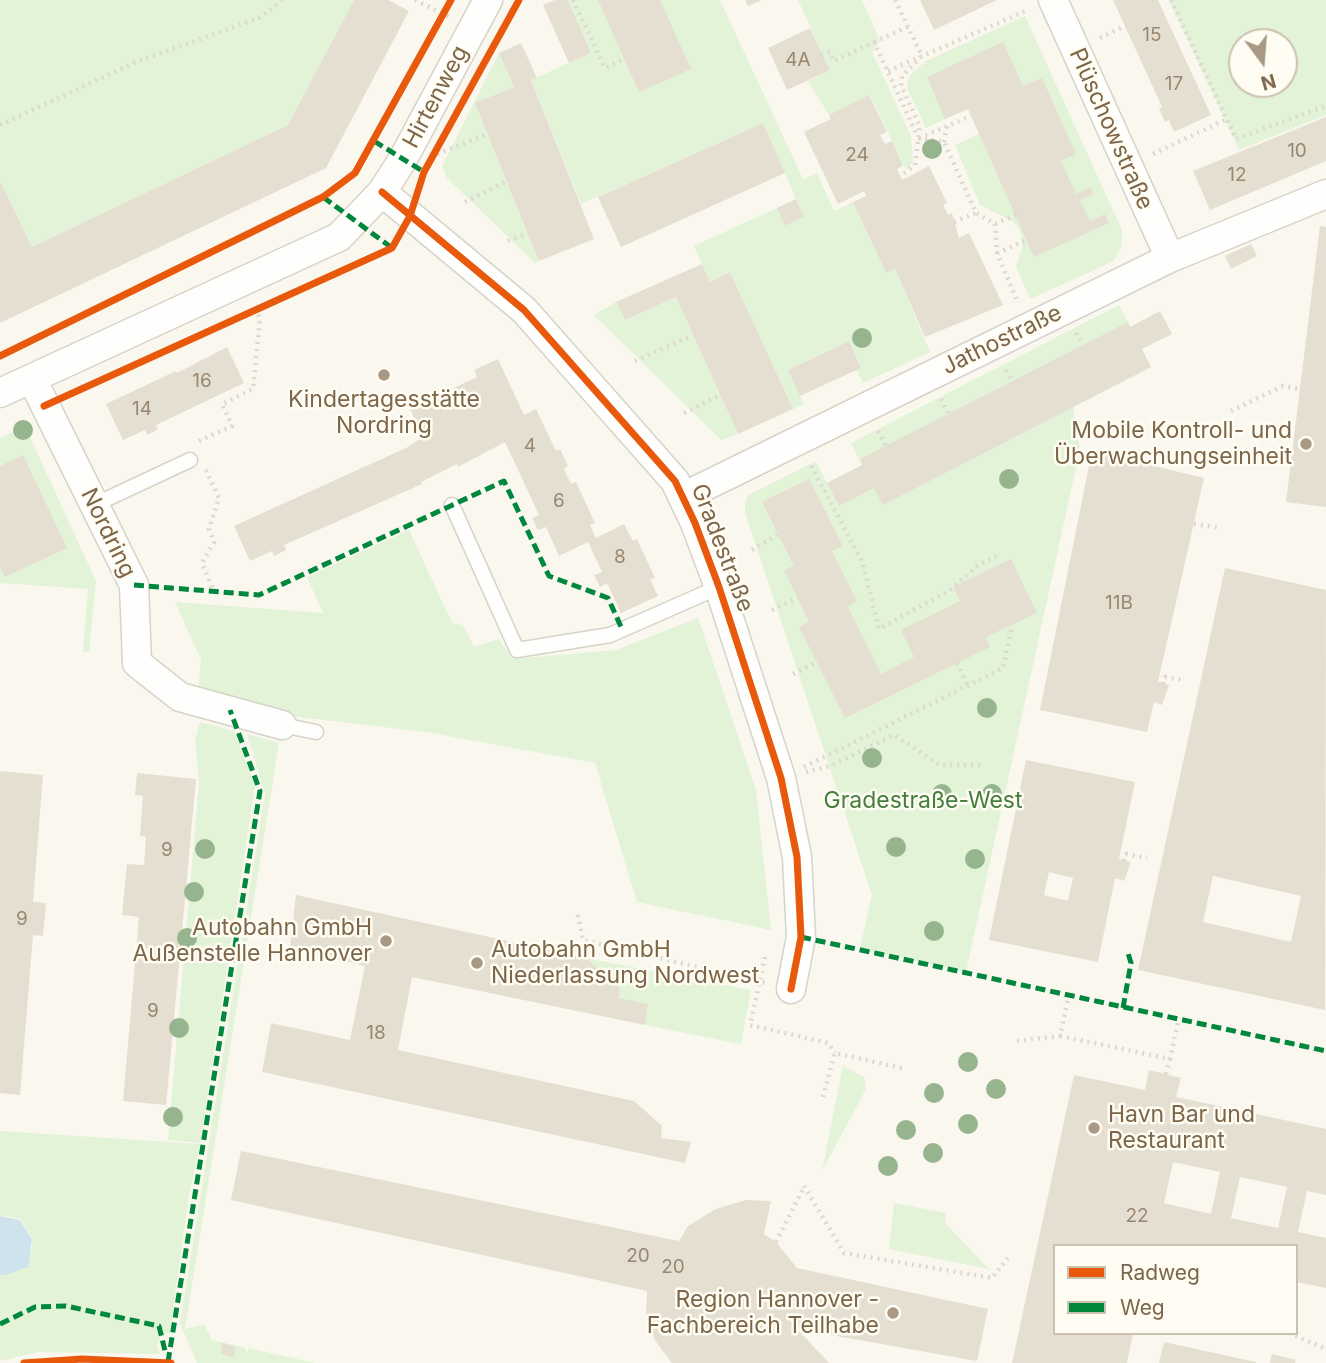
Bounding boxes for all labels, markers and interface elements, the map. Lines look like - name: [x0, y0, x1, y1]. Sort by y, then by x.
- house number: 15: [1142, 24, 1162, 46]
- north arrow: [1228, 28, 1298, 98]
- street label: Hirtenweg: [398, 41, 474, 153]
- street label: Plüschowstraße: [1063, 44, 1159, 214]
- house number: 4A: [785, 49, 811, 71]
- text: N: [1258, 69, 1279, 95]
- house number: 17: [1165, 73, 1183, 95]
- house number: 10: [1287, 140, 1307, 162]
- house number: 24: [845, 144, 869, 166]
- house number: 12: [1227, 164, 1247, 186]
- street label: Jathostraße: [938, 299, 1066, 381]
- marker: Kindertagesstätte Nordring: [376, 367, 392, 383]
- house number: 16: [192, 370, 212, 392]
- place label: Kindertagesstätte Nordring: [288, 386, 480, 440]
- house number: 14: [132, 398, 152, 420]
- place label: Mobile Kontroll- und Überwachungseinheit: [1054, 417, 1292, 471]
- house number: 4: [524, 435, 536, 457]
- marker: Mobile Kontroll- und Überwachungseinheit: [1298, 436, 1314, 452]
- street label: Gradestraße: [685, 480, 759, 616]
- street label: Nordring: [75, 484, 141, 582]
- house number: 6: [553, 490, 565, 512]
- house number: 8: [614, 546, 626, 568]
- house number: 11B: [1105, 592, 1133, 614]
- park label: Gradestraße-West: [823, 787, 1023, 815]
- house number: 9: [161, 839, 173, 861]
- house number: 9: [16, 908, 28, 930]
- place label: Autobahn GmbH Außenstelle Hannover: [132, 914, 372, 968]
- marker: Autobahn GmbH Außenstelle Hannover: [378, 933, 394, 949]
- place label: Autobahn GmbH Niederlassung Nordwest: [491, 936, 759, 990]
- marker: Autobahn GmbH Niederlassung Nordwest: [469, 955, 485, 971]
- house number: 9: [147, 1000, 159, 1022]
- house number: 18: [366, 1022, 386, 1044]
- place label: Havn Bar und Restaurant: [1108, 1101, 1255, 1155]
- marker: Havn Bar und Restaurant: [1086, 1120, 1102, 1136]
- house number: 22: [1125, 1205, 1149, 1227]
- legend: [1053, 1244, 1298, 1335]
- house number: 20: [626, 1245, 650, 1267]
- house number: 20: [661, 1256, 685, 1278]
- text: Radweg: [1120, 1260, 1200, 1285]
- place label: Region Hannover - Fachbereich Teilhabe: [647, 1286, 879, 1340]
- text: Weg: [1120, 1295, 1165, 1320]
- marker: Region Hannover - Fachbereich Teilhabe: [885, 1305, 901, 1321]

